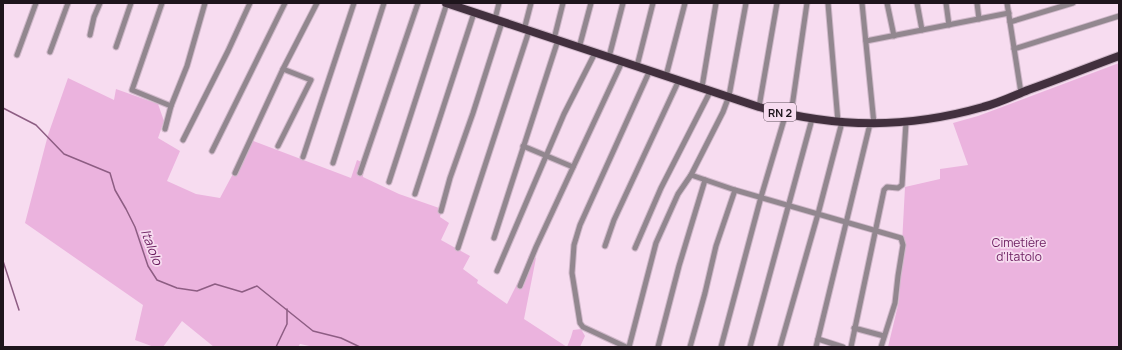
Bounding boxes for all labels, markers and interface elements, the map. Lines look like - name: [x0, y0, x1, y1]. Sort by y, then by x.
- road number: RN 2: [764, 103, 796, 121]
- water label: Italolo: [137, 227, 167, 269]
- park label: Cimetière d'Itatolo: [992, 234, 1046, 265]

